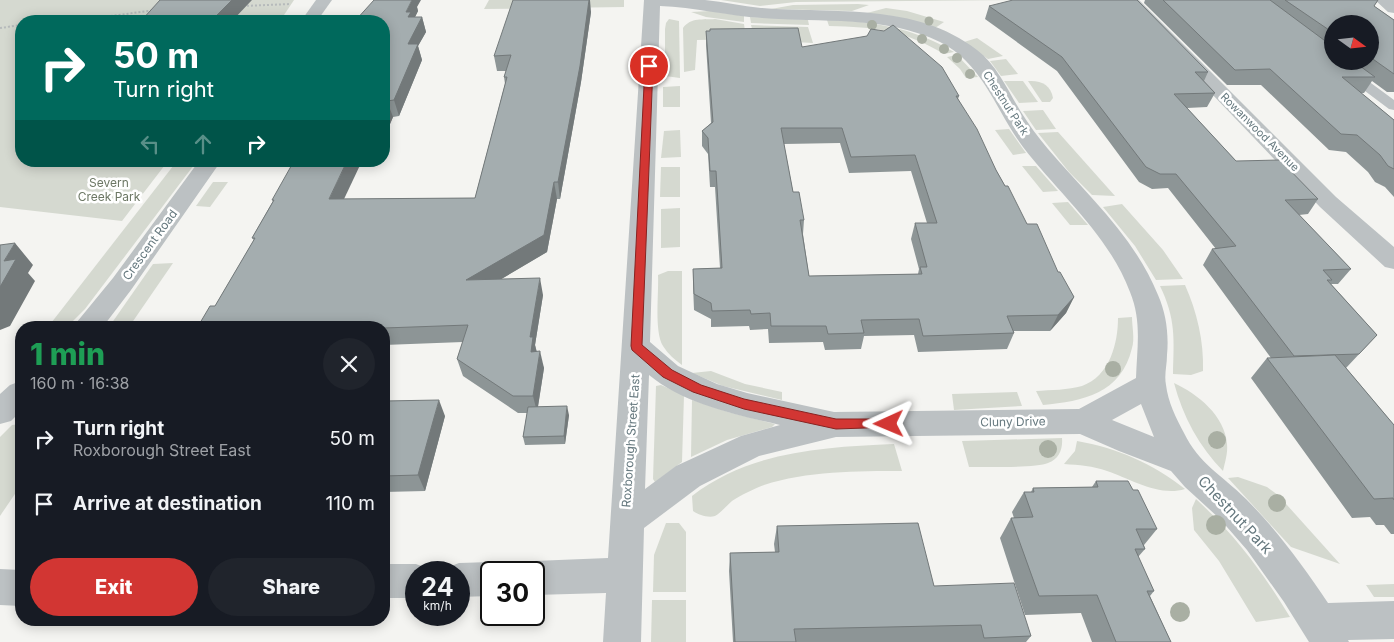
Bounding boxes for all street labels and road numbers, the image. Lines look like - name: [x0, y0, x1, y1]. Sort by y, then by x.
- street label: Chestnut Park: [980, 68, 1032, 138]
- street label: Rowanwood Avenue: [1218, 90, 1302, 174]
- street label: Crescent Road: [119, 206, 180, 283]
- street label: Roxborough Street East: [618, 374, 643, 508]
- street label: Cluny Drive: [980, 413, 1046, 430]
- street label: Chestnut Park: [1194, 471, 1277, 558]

